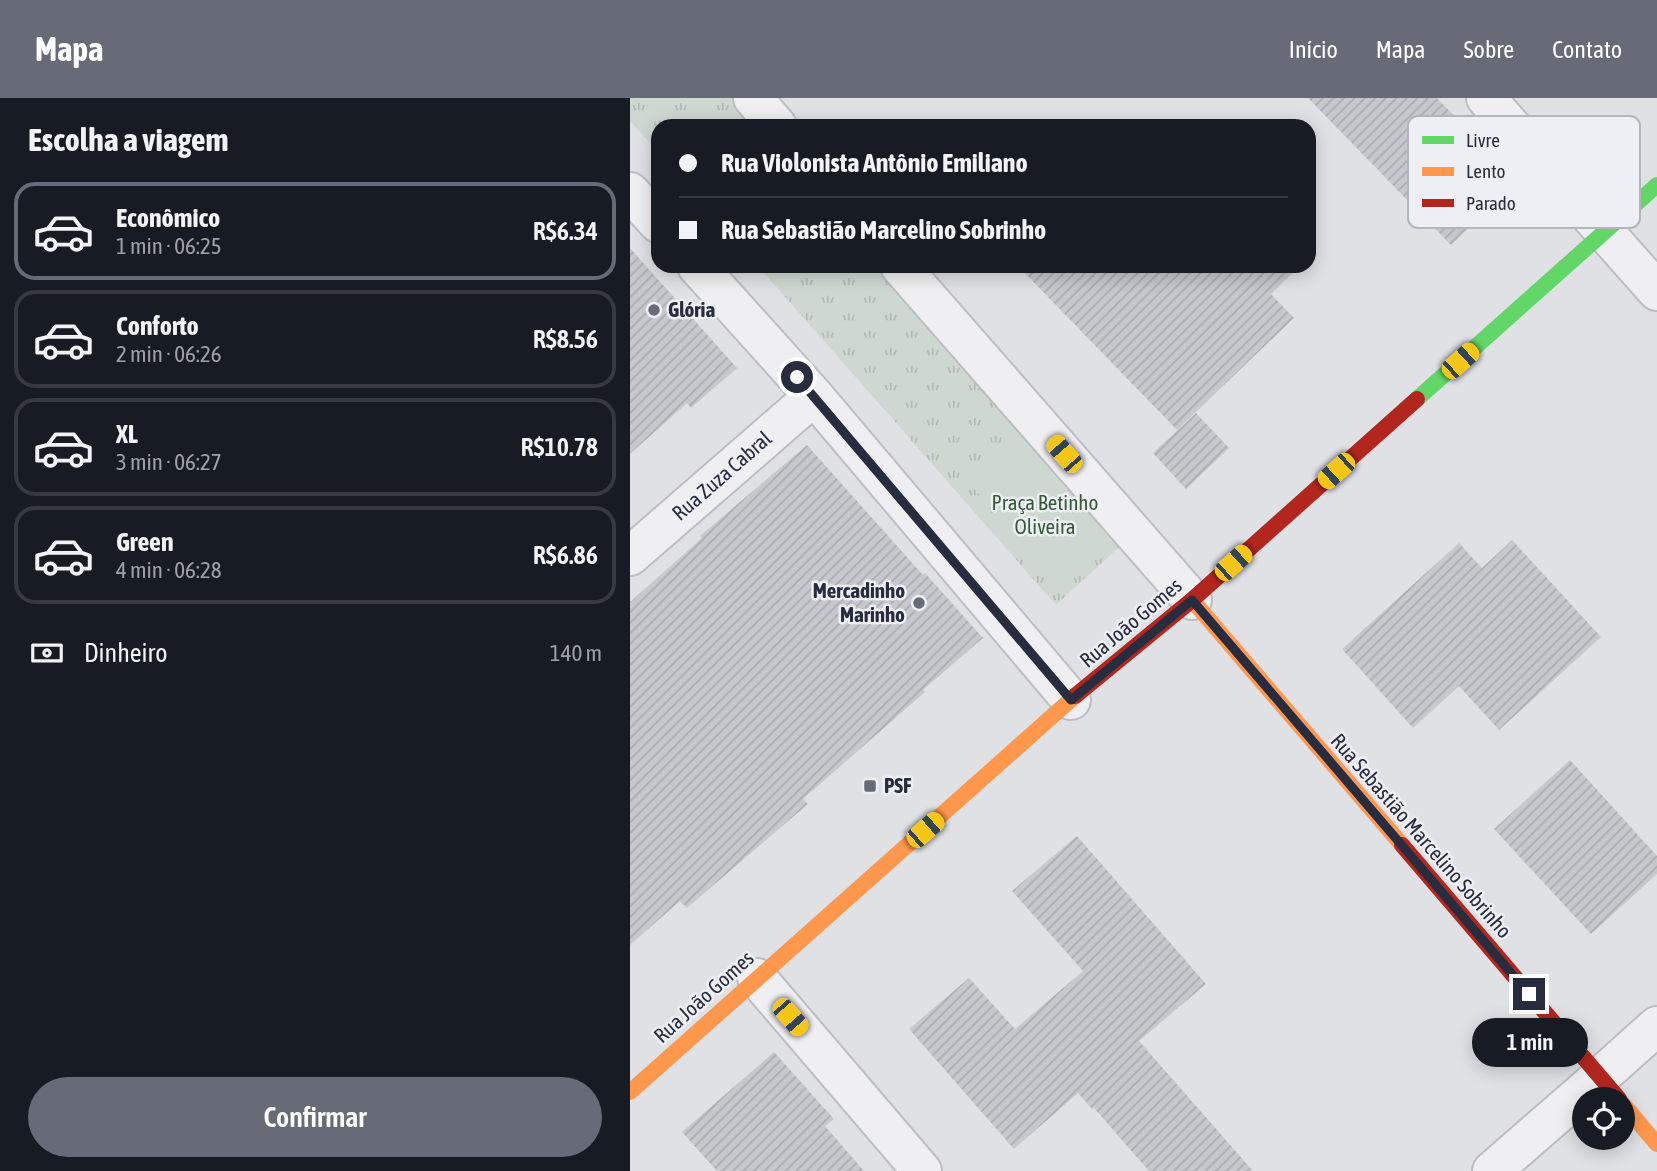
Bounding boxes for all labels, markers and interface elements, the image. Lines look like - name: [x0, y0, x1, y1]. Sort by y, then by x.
- text: Mapa: [35, 30, 103, 68]
- text: Início: [1289, 36, 1338, 63]
- text: Mapa: [1376, 36, 1426, 63]
- text: Sobre: [1464, 36, 1514, 63]
- text: Contato: [1552, 36, 1622, 63]
- legend: [1408, 116, 1640, 228]
- text: Escolha a viagem: [28, 121, 228, 158]
- text: Livre: [1466, 129, 1500, 151]
- text: Rua Violonista Antônio Emiliano: [721, 148, 1028, 178]
- text: Lento: [1466, 160, 1505, 182]
- text: Parado: [1466, 192, 1516, 214]
- icon: car: [32, 200, 95, 263]
- text: Econômico: [116, 203, 220, 233]
- text: Rua Sebastião Marcelino Sobrinho: [721, 215, 1046, 245]
- text: R$6.34: [533, 216, 598, 246]
- text: 1 min · 06:25: [116, 233, 222, 259]
- place label: Glória: [668, 297, 715, 321]
- marker: Glória: [646, 302, 662, 318]
- icon: car: [32, 308, 95, 371]
- text: Conforto: [116, 311, 199, 341]
- text: R$8.56: [533, 324, 598, 354]
- car: [1438, 339, 1483, 383]
- text: 2 min · 06:26: [116, 341, 222, 367]
- route start: [781, 361, 813, 393]
- icon: car: [32, 416, 95, 479]
- text: XL: [116, 419, 138, 449]
- street label: Rua Zuza Cabral: [667, 425, 776, 525]
- car: [1043, 431, 1086, 477]
- text: R$10.78: [521, 432, 598, 462]
- text: 3 min · 06:27: [116, 449, 222, 475]
- car: [1314, 449, 1359, 493]
- park label: Praça Betinho Oliveira: [992, 490, 1098, 538]
- icon: car: [32, 524, 95, 587]
- text: Green: [116, 527, 174, 557]
- text: R$6.86: [533, 540, 598, 570]
- car: [1211, 541, 1256, 585]
- text: 4 min · 06:28: [116, 557, 222, 583]
- street label: Rua João Gomes: [1075, 573, 1186, 672]
- place label: Mercadinho Marinho: [813, 578, 905, 626]
- marker: Mercadinho Marinho: [911, 595, 927, 611]
- icon: cash: [28, 634, 66, 672]
- text: Dinheiro: [84, 638, 167, 668]
- text: 140 m: [550, 640, 602, 666]
- street label: Rua Sebastião Marcelino Sobrinho: [1327, 728, 1517, 942]
- place label: PSF: [884, 773, 912, 797]
- marker: PSF: [862, 778, 878, 794]
- car: [903, 808, 948, 852]
- street label: Rua João Gomes: [649, 945, 758, 1047]
- route end: [1513, 978, 1545, 1010]
- car: [769, 994, 812, 1040]
- callout: 1 min: [1471, 1018, 1587, 1068]
- text: 1 min: [1507, 1029, 1553, 1055]
- button: Confirmar: [28, 1077, 602, 1157]
- map controls: [1572, 1087, 1635, 1150]
- button: locate: [1572, 1087, 1635, 1150]

